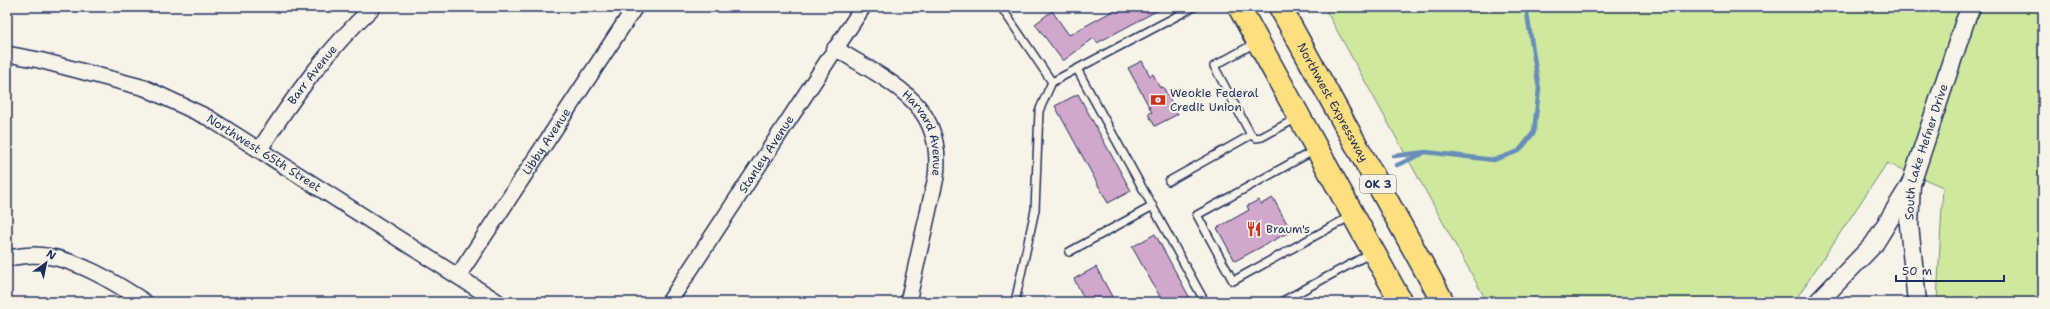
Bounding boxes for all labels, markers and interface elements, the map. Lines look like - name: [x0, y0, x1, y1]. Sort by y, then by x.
- street label: Northwest Expressway: [1293, 40, 1372, 165]
- street label: Barr Avenue: [284, 41, 341, 108]
- street label: South Lake Hefner Drive: [1901, 81, 1952, 220]
- place label: Weokie Federal Credit Union: [1170, 85, 1259, 115]
- street label: Harvard Avenue: [898, 86, 945, 177]
- bank icon: Weokie Federal Credit Union: [1149, 91, 1167, 109]
- street label: Libby Avenue: [519, 105, 574, 178]
- street label: Northwest 65th Street: [204, 111, 324, 195]
- street label: Stanley Avenue: [735, 112, 798, 196]
- road number: OK 3: [1360, 175, 1396, 193]
- restaurant icon: Braum's: [1245, 220, 1263, 238]
- place label: Braum's: [1266, 221, 1310, 237]
- north arrow: [26, 243, 66, 283]
- text: N: [43, 246, 59, 264]
- scale bar: [1896, 257, 2004, 283]
- text: 50 m: [1902, 263, 1932, 279]

